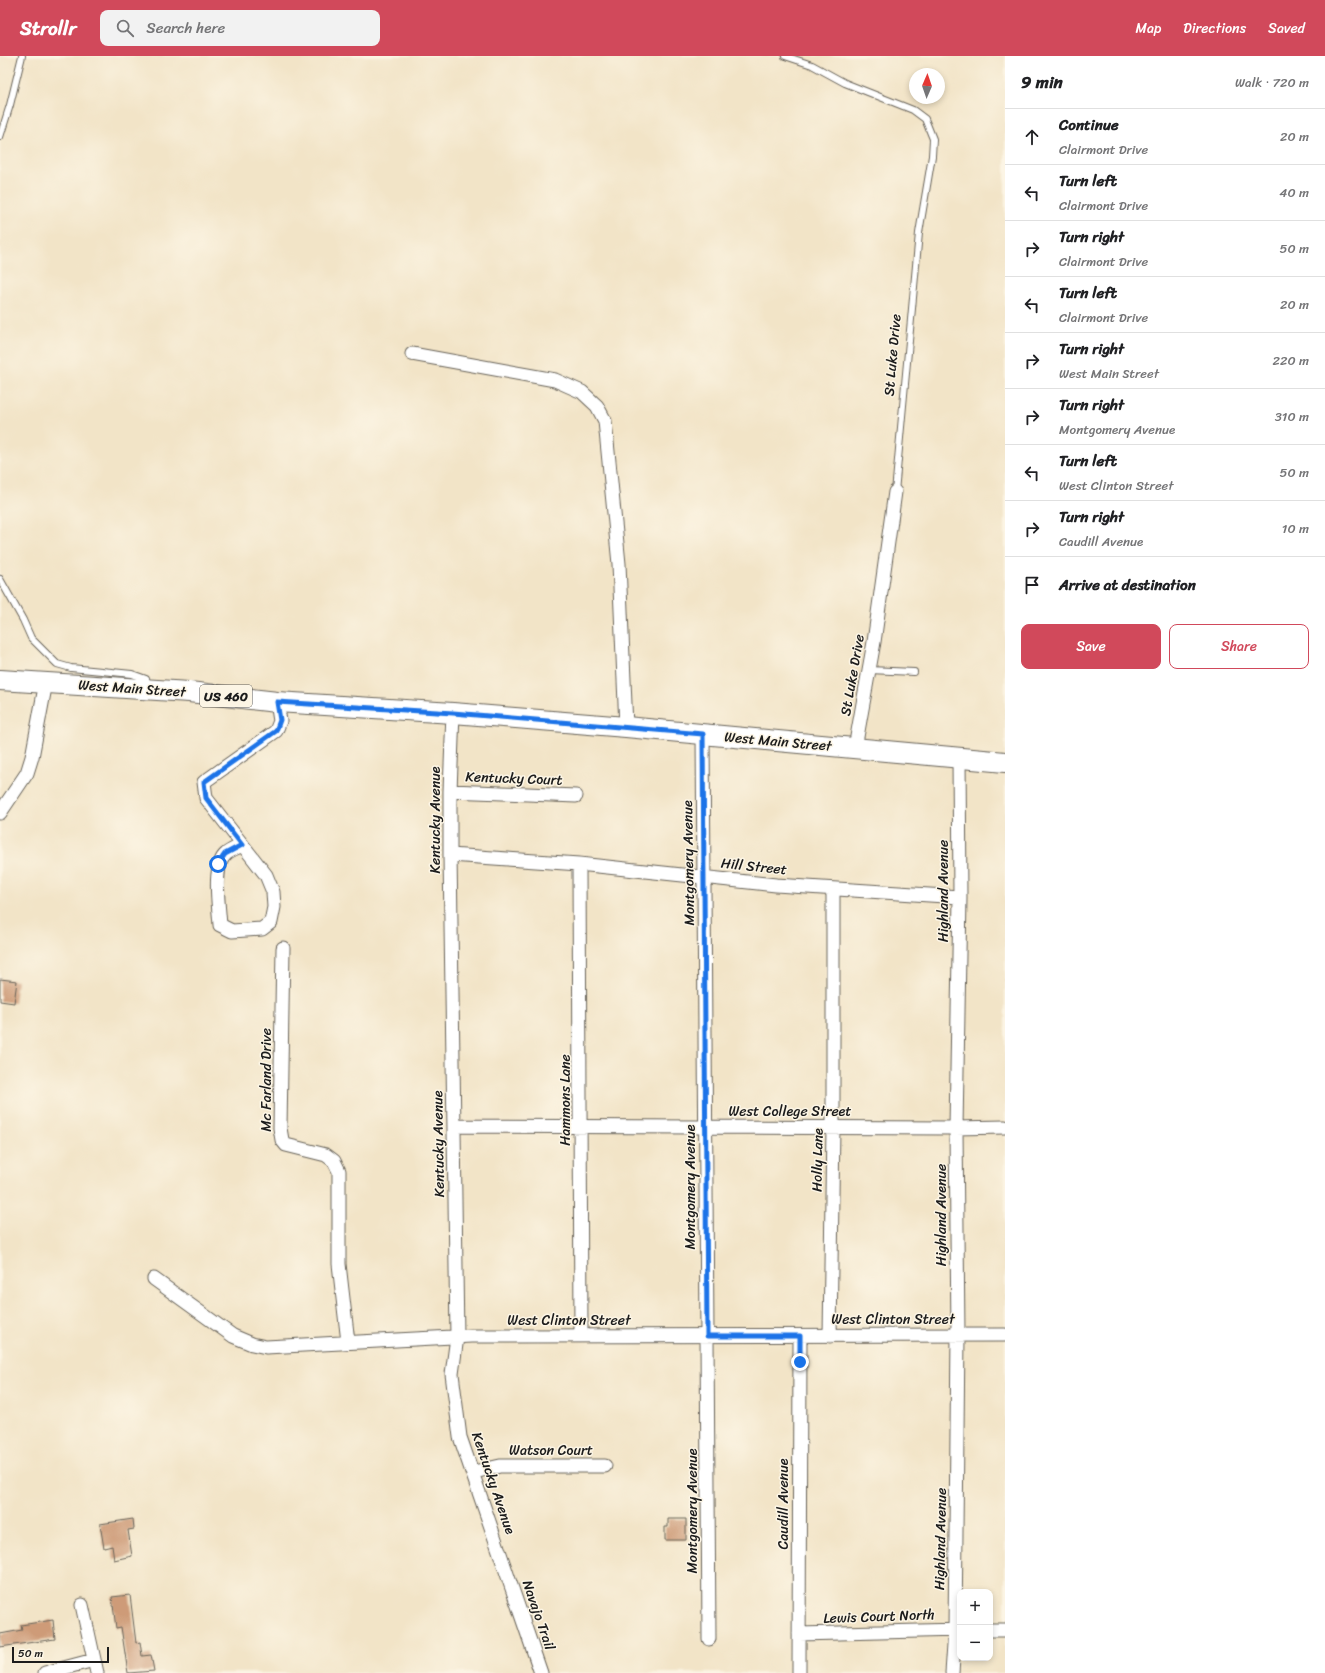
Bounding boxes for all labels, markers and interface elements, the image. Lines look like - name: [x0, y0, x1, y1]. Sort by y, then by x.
- search box: [100, 10, 380, 46]
- text: Strollr: [20, 12, 76, 45]
- text: Search here: [146, 15, 225, 41]
- text: Map: [1135, 16, 1161, 41]
- text: Directions: [1183, 16, 1246, 41]
- text: Saved: [1268, 16, 1305, 41]
- icon: search: [114, 17, 136, 39]
- text: 9 min: [1021, 67, 1063, 97]
- north arrow: [909, 68, 945, 104]
- text: Walk · 720 m: [1235, 71, 1309, 94]
- text: Continue: [1059, 112, 1119, 138]
- text: 20 m: [1280, 125, 1309, 148]
- icon: ahead: [1021, 126, 1043, 148]
- text: Clairmont Drive: [1059, 138, 1148, 161]
- text: Turn left: [1059, 168, 1117, 194]
- text: 40 m: [1279, 181, 1309, 204]
- icon: left: [1021, 182, 1043, 204]
- text: Clairmont Drive: [1059, 194, 1148, 217]
- text: Turn right: [1059, 224, 1124, 250]
- text: 50 m: [1279, 237, 1309, 260]
- icon: right: [1021, 238, 1043, 260]
- text: Clairmont Drive: [1059, 250, 1148, 273]
- text: Turn left: [1059, 280, 1117, 306]
- text: 20 m: [1280, 293, 1309, 316]
- icon: left: [1021, 294, 1043, 316]
- text: Clairmont Drive: [1059, 306, 1148, 329]
- street label: St Luke Drive: [876, 313, 909, 397]
- text: Turn right: [1059, 336, 1124, 362]
- text: 220 m: [1272, 349, 1309, 372]
- icon: right: [1021, 350, 1043, 372]
- text: West Main Street: [1059, 362, 1159, 385]
- text: Turn right: [1059, 392, 1124, 418]
- text: 310 m: [1275, 405, 1309, 428]
- icon: right: [1021, 406, 1043, 428]
- text: Montgomery Avenue: [1059, 418, 1175, 441]
- text: Turn left: [1059, 448, 1117, 474]
- text: 50 m: [1279, 461, 1309, 484]
- icon: left: [1021, 462, 1043, 484]
- text: West Clinton Street: [1059, 474, 1174, 497]
- text: Turn right: [1059, 504, 1124, 530]
- text: 10 m: [1282, 517, 1309, 540]
- icon: right: [1021, 518, 1043, 540]
- text: Caudill Avenue: [1059, 530, 1143, 553]
- text: Arrive at destination: [1059, 572, 1196, 598]
- icon: arrive: [1021, 574, 1043, 596]
- button: Save: [1021, 624, 1161, 669]
- button: Share: [1169, 624, 1309, 669]
- street label: St Luke Drive: [833, 632, 872, 718]
- street label: West Main Street: [77, 672, 188, 705]
- road number: US 460: [200, 685, 252, 707]
- street label: West Main Street: [723, 724, 834, 759]
- street label: Kentucky Court: [465, 764, 563, 793]
- street label: Kentucky Avenue: [423, 766, 448, 873]
- street label: Montgomery Avenue: [675, 800, 702, 926]
- street label: Highland Avenue: [931, 840, 956, 942]
- street label: Hill Street: [720, 851, 788, 882]
- route start: [209, 855, 227, 873]
- street label: Mc Farland Drive: [254, 1028, 279, 1132]
- street label: Hammons Lane: [553, 1054, 578, 1146]
- street label: Kentucky Avenue: [425, 1090, 452, 1198]
- street label: West College Street: [729, 1099, 851, 1124]
- street label: Montgomery Avenue: [678, 1124, 703, 1250]
- street label: Holly Lane: [804, 1128, 831, 1192]
- street label: Highland Avenue: [929, 1164, 954, 1266]
- street label: West Clinton Street: [831, 1307, 956, 1332]
- street label: West Clinton Street: [507, 1308, 632, 1333]
- route end: [791, 1353, 809, 1371]
- street label: Kentucky Avenue: [464, 1429, 523, 1538]
- street label: Watson Court: [509, 1438, 593, 1463]
- street label: Montgomery Avenue: [680, 1448, 705, 1574]
- street label: Caudill Avenue: [771, 1458, 796, 1549]
- street label: Highland Avenue: [927, 1488, 954, 1590]
- street label: Navajo Trail: [515, 1577, 563, 1655]
- map controls: [957, 1589, 993, 1661]
- button: +: [957, 1589, 993, 1625]
- street label: Lewis Court North: [823, 1602, 935, 1631]
- button: −: [957, 1625, 993, 1661]
- text: 50 m: [18, 1644, 43, 1663]
- scale bar: [12, 1645, 109, 1664]

